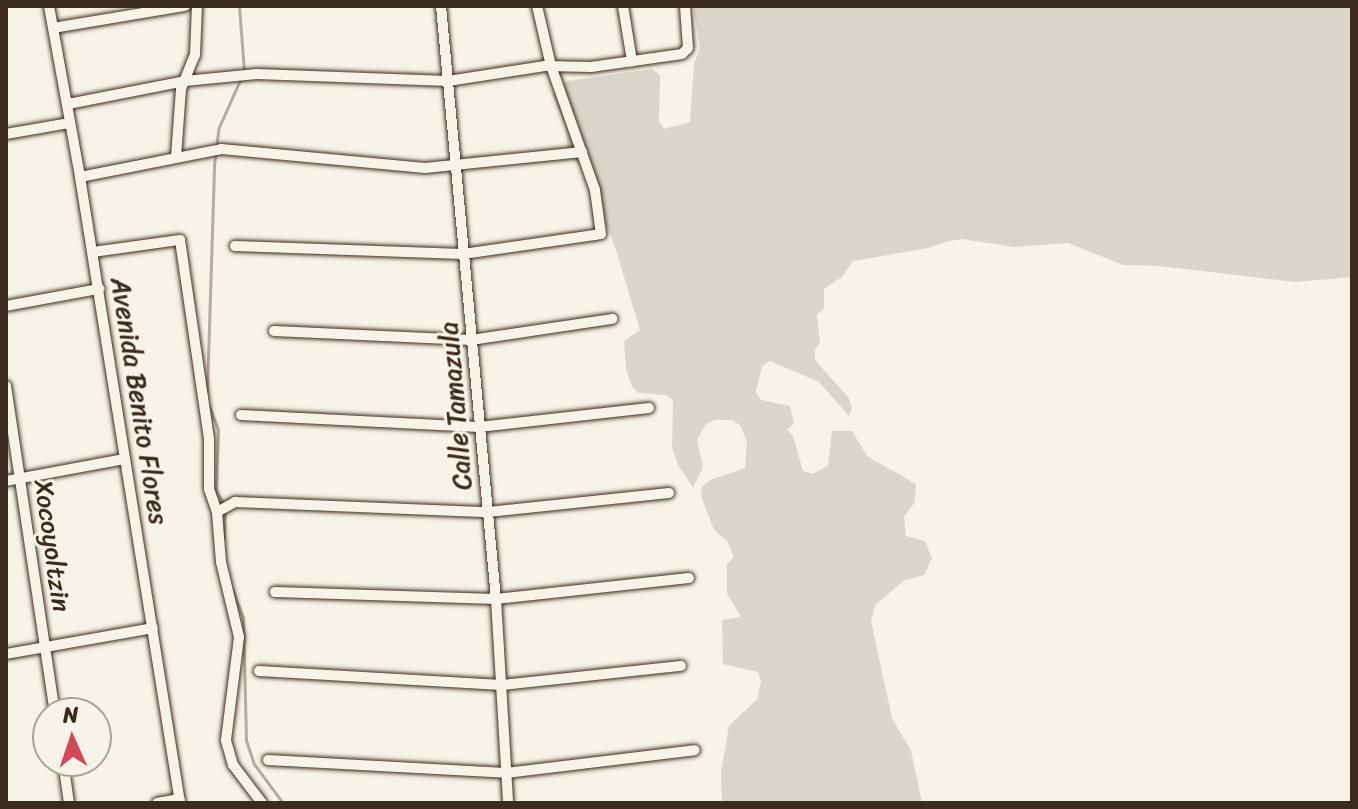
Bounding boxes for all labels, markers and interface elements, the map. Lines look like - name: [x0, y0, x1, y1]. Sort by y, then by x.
- street label: Avenida Benito Flores: [104, 276, 174, 526]
- street label: Calle Tamazula: [433, 320, 479, 492]
- street label: Xocoyoltzin: [27, 478, 77, 614]
- text: N: [62, 695, 79, 734]
- north arrow: [32, 697, 112, 777]

